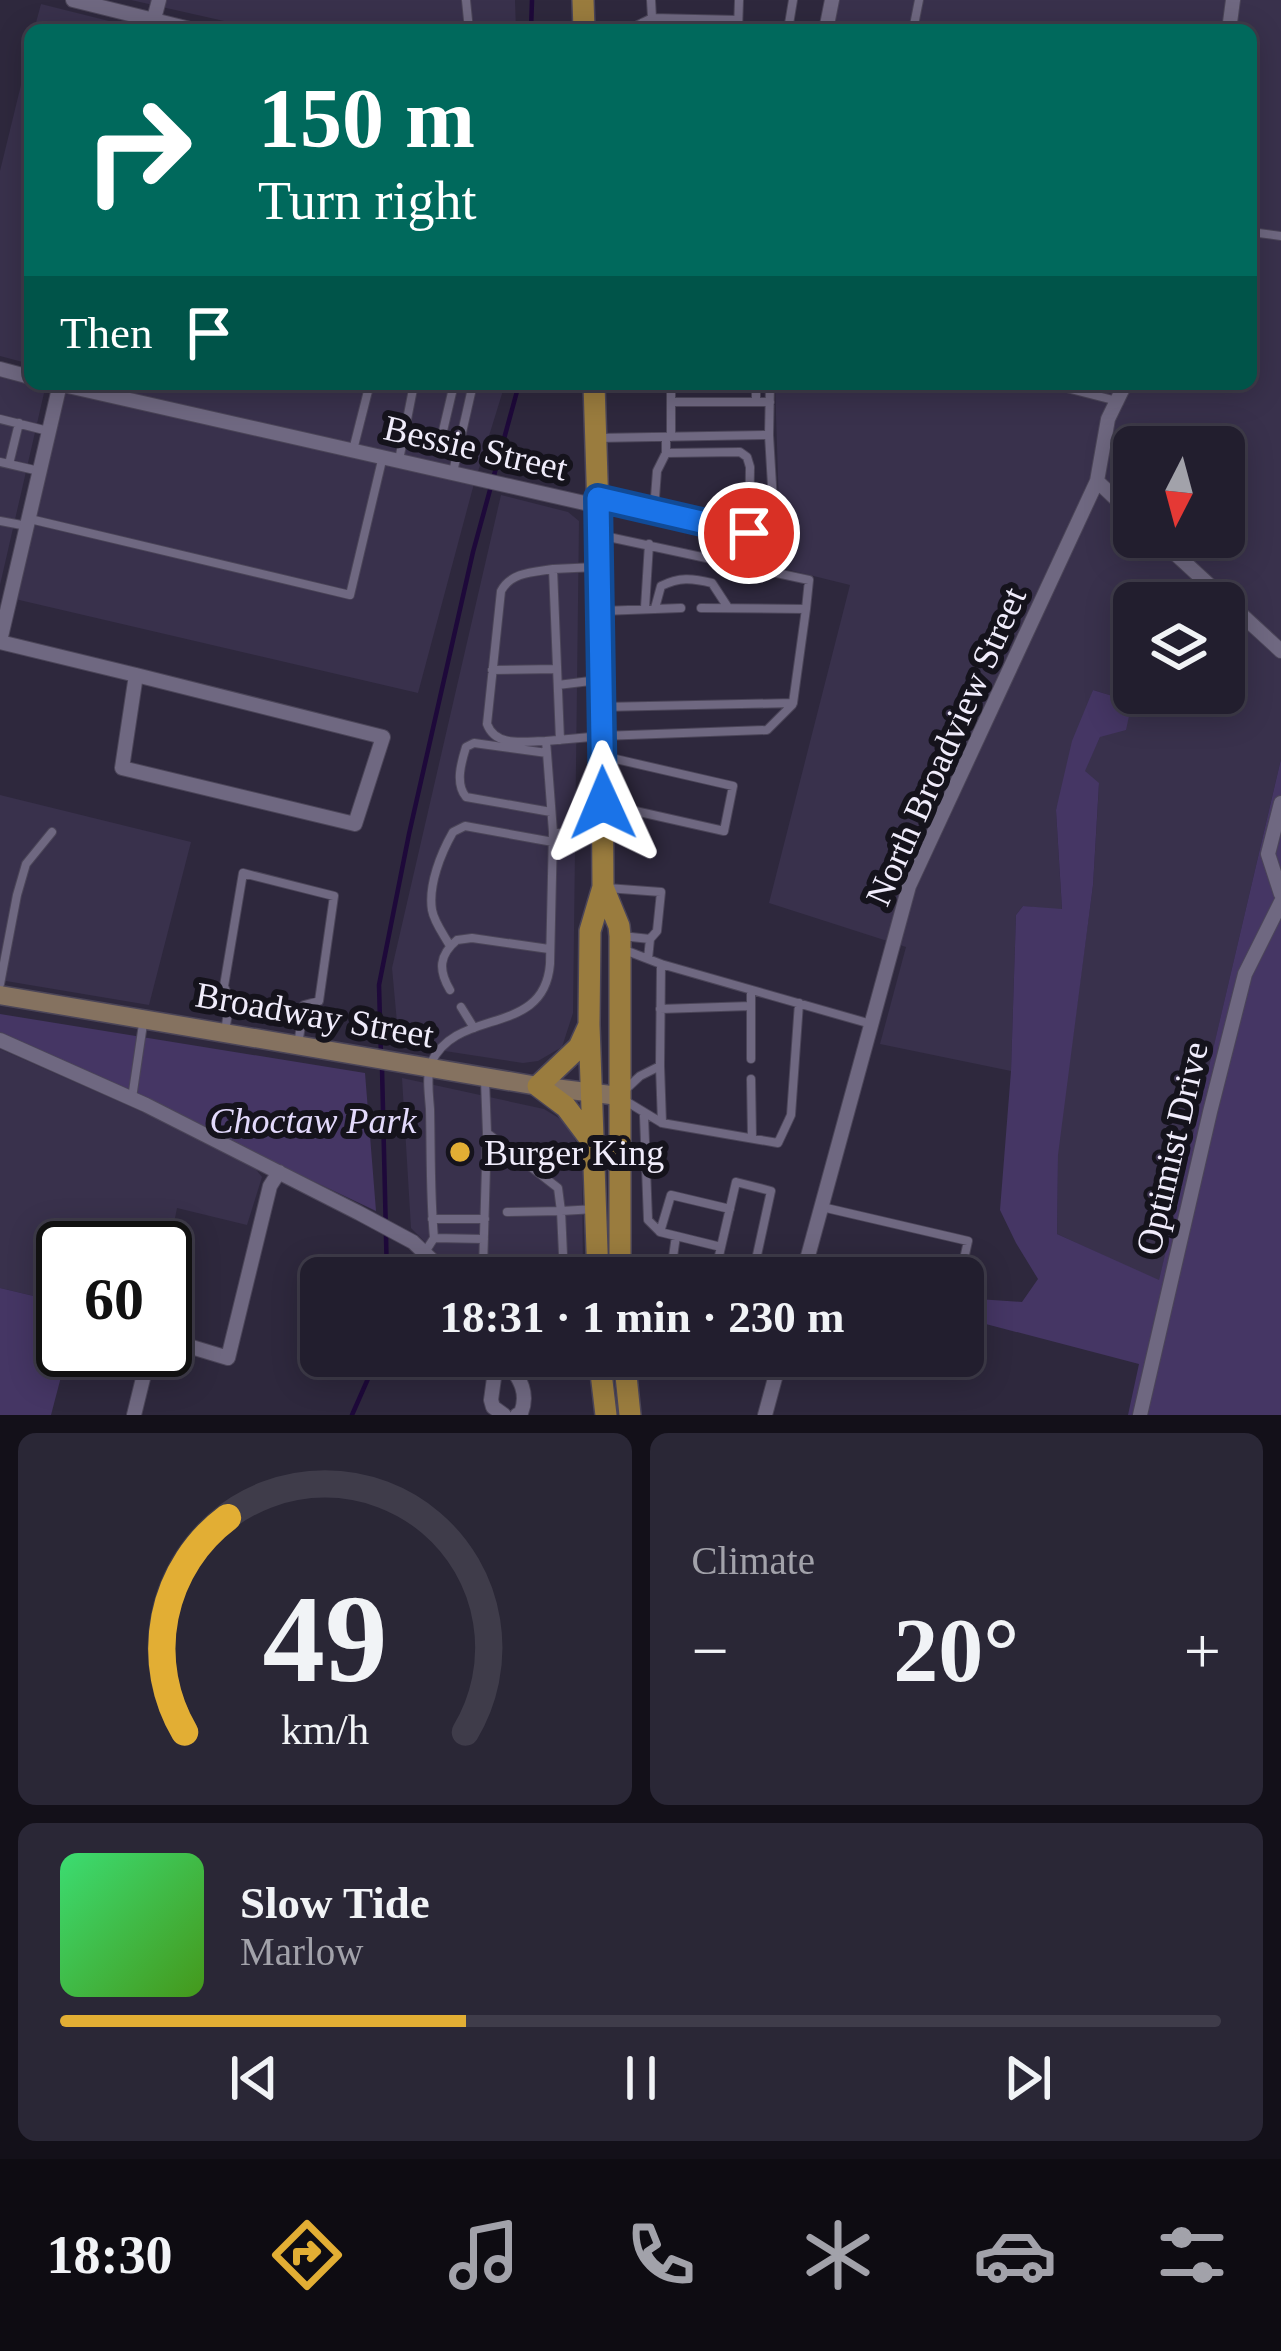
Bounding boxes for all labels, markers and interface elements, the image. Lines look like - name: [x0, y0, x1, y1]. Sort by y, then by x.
- icon: right: [60, 72, 216, 228]
- text: 150 m: [258, 72, 475, 165]
- text: Turn right: [258, 171, 477, 231]
- icon: arrive: [176, 300, 242, 366]
- text: Then: [60, 308, 152, 358]
- street label: Bessie Street: [380, 407, 571, 488]
- north arrow: [1113, 426, 1245, 558]
- map controls: [1113, 426, 1245, 714]
- pin: [698, 482, 800, 584]
- icon: arrive: [716, 500, 782, 566]
- street label: North Broadview Street: [858, 581, 1034, 912]
- button: layers: [1113, 582, 1245, 714]
- position arrow: [540, 740, 666, 866]
- street label: Broadway Street: [193, 974, 437, 1056]
- street label: Optimist Drive: [1128, 1038, 1216, 1258]
- park label: Choctaw Park: [210, 1101, 418, 1141]
- place label: Burger King: [484, 1133, 664, 1173]
- marker: Burger King: [447, 1139, 473, 1165]
- speed limit sign: 60: [36, 1221, 192, 1377]
- text: 18:31 · 1 min · 230 m: [440, 1292, 845, 1342]
- text: Climate: [692, 1539, 815, 1582]
- text: 49: [262, 1570, 387, 1708]
- text: 20°: [893, 1601, 1019, 1700]
- text: −: [692, 1614, 729, 1687]
- text: +: [1184, 1614, 1221, 1687]
- text: km/h: [281, 1706, 369, 1753]
- text: Slow Tide: [240, 1878, 430, 1928]
- text: Marlow: [240, 1930, 363, 1973]
- icon: previous: [221, 2045, 287, 2111]
- icon: pause: [608, 2045, 674, 2111]
- icon: next: [995, 2045, 1061, 2111]
- icon: directions: [265, 2213, 349, 2297]
- icon: music: [442, 2213, 526, 2297]
- icon: phone: [619, 2213, 703, 2297]
- icon: climate: [796, 2213, 880, 2297]
- icon: car: [973, 2213, 1057, 2297]
- icon: filters: [1150, 2213, 1234, 2297]
- text: 18:30: [47, 2225, 172, 2285]

